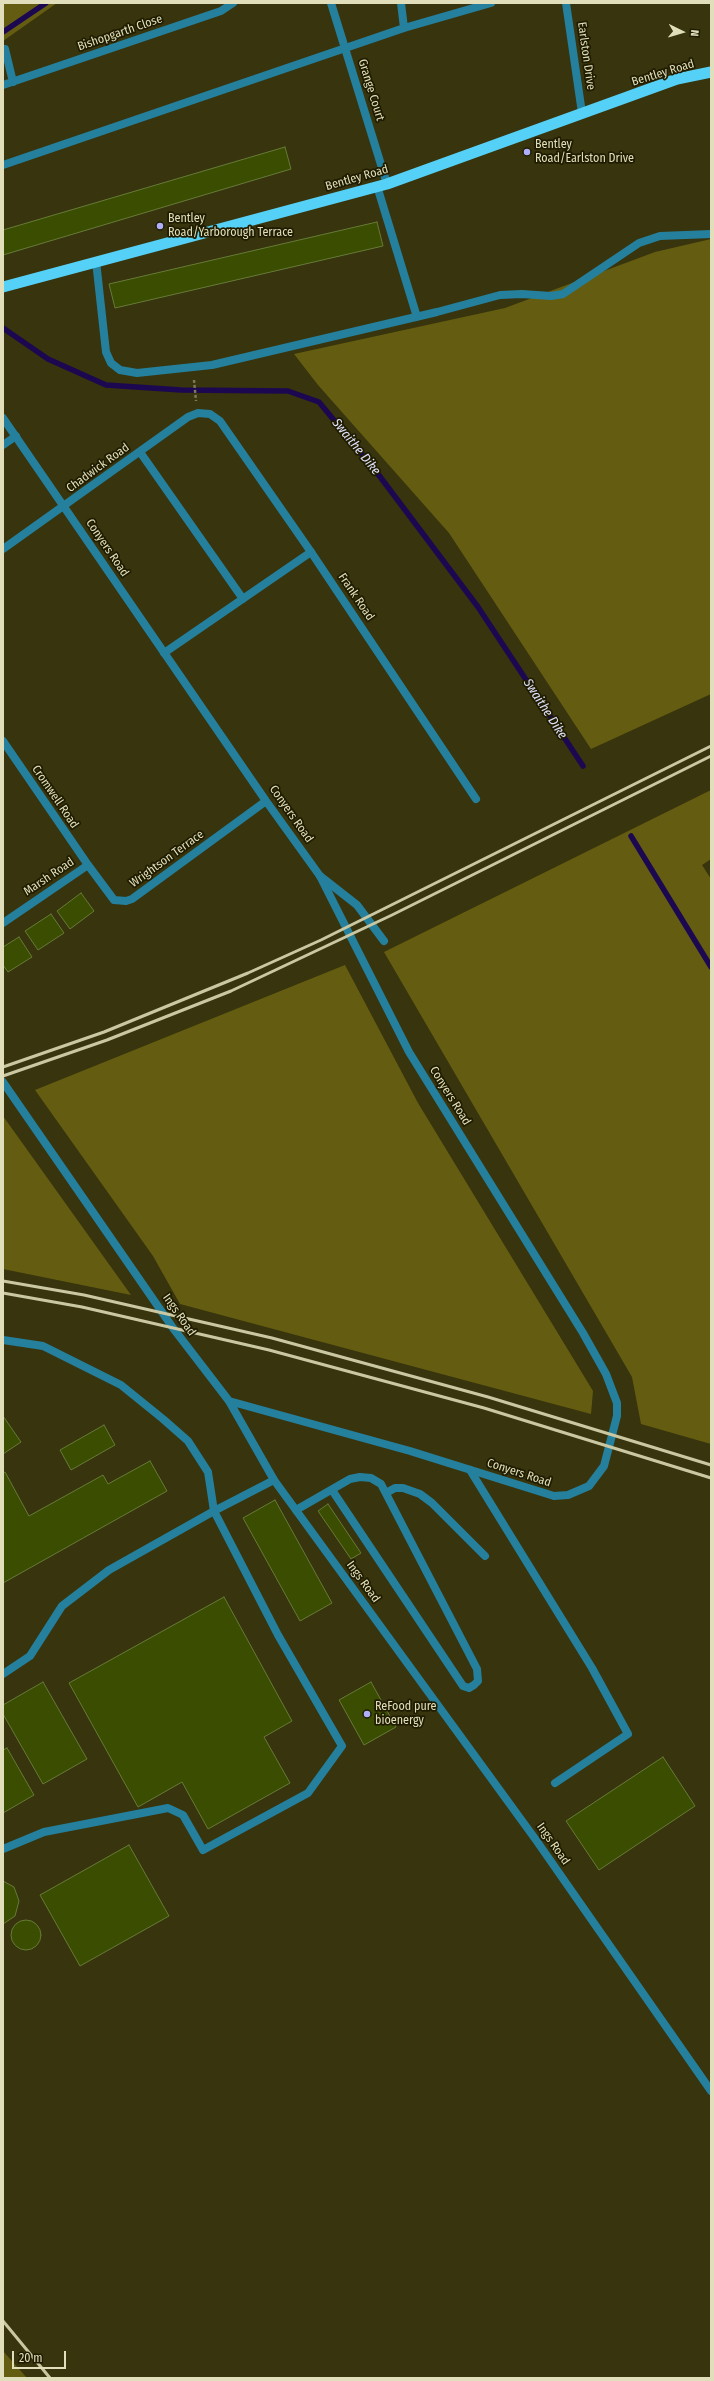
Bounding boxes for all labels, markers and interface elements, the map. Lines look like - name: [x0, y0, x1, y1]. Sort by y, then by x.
- street label: Bishopgarth Close: [76, 12, 164, 54]
- north arrow: [662, 12, 702, 52]
- street label: Earlston Drive: [574, 21, 598, 91]
- text: N: [688, 29, 701, 37]
- street label: Grange Court: [355, 57, 387, 123]
- street label: Bentley Road: [630, 57, 696, 89]
- place label: Bentley Road/Earlston Drive: [535, 138, 634, 166]
- marker: Bentley Road/Earlston Drive: [522, 147, 532, 157]
- street label: Bentley Road: [324, 162, 390, 194]
- place label: Bentley Road/Yarborough Terrace: [168, 212, 293, 240]
- marker: Bentley Road/Yarborough Terrace: [155, 221, 165, 231]
- water label: Swaithe Dike: [328, 415, 384, 479]
- street label: Chadwick Road: [64, 440, 132, 496]
- street label: Conyers Road: [82, 516, 132, 580]
- street label: Frank Road: [335, 571, 377, 623]
- water label: Swaithe Dike: [520, 676, 570, 742]
- street label: Cromwell Road: [29, 763, 81, 831]
- street label: Conyers Road: [266, 783, 316, 845]
- street label: Wrightson Terrace: [127, 827, 207, 891]
- street label: Marsh Road: [21, 855, 77, 899]
- street label: Conyers Road: [426, 1064, 474, 1128]
- street label: Ings Road: [159, 1291, 199, 1339]
- street label: Conyers Road: [485, 1456, 553, 1490]
- street label: Ings Road: [343, 1558, 383, 1606]
- place label: ReFood pure bioenergy: [375, 1700, 436, 1728]
- marker: ReFood pure bioenergy: [362, 1709, 372, 1719]
- street label: Ings Road: [533, 1820, 573, 1868]
- scale bar: [14, 2343, 68, 2369]
- text: 20 m: [19, 2351, 43, 2365]

